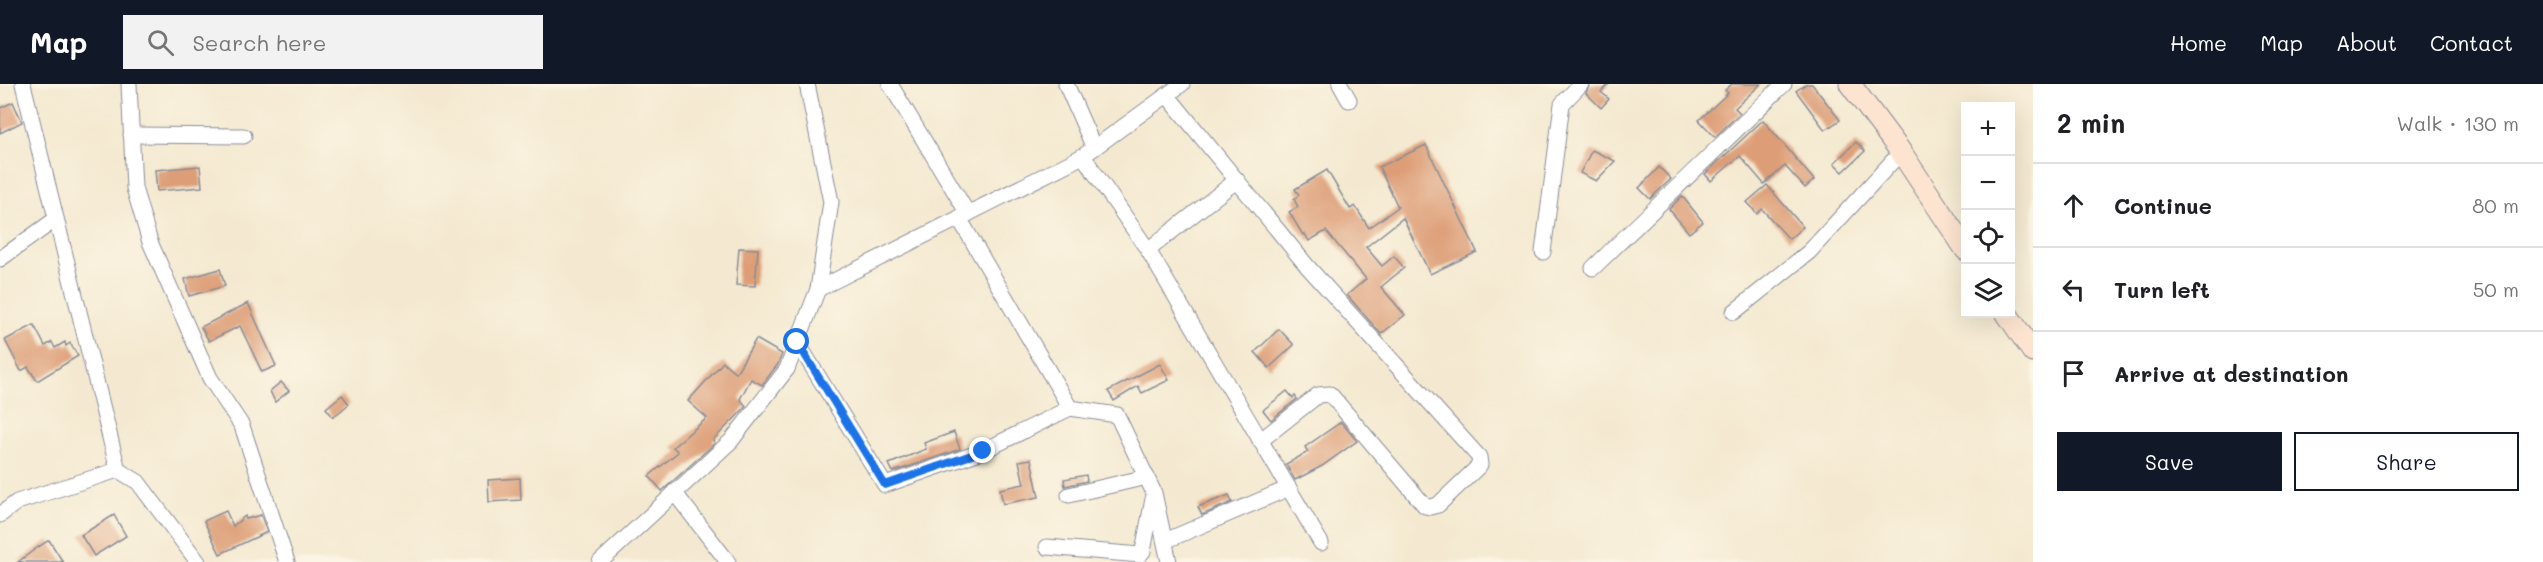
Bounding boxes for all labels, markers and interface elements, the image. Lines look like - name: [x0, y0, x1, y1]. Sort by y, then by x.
- search box: [123, 15, 543, 69]
- text: Map: [30, 24, 87, 60]
- icon: search: [144, 26, 177, 59]
- text: Search here: [192, 28, 326, 57]
- text: Home: [2170, 29, 2227, 56]
- text: Map: [2260, 29, 2303, 56]
- text: About: [2336, 29, 2397, 56]
- text: Contact: [2430, 29, 2513, 56]
- map controls: [1961, 102, 2015, 318]
- button: +: [1961, 102, 2015, 156]
- text: 2 min: [2057, 106, 2125, 140]
- text: Walk · 130 m: [2396, 110, 2519, 136]
- button: −: [1961, 156, 2015, 210]
- icon: ahead: [2057, 189, 2090, 222]
- text: Continue: [2114, 191, 2212, 220]
- text: 80 m: [2472, 192, 2519, 218]
- button: locate: [1961, 210, 2015, 264]
- button: layers: [1961, 264, 2015, 318]
- icon: left: [2057, 273, 2090, 306]
- text: Turn left: [2114, 275, 2210, 304]
- text: 50 m: [2473, 276, 2519, 302]
- route start: [783, 328, 809, 354]
- icon: arrive: [2057, 357, 2090, 390]
- text: Arrive at destination: [2114, 359, 2349, 388]
- button: Save: [2057, 432, 2282, 491]
- button: Share: [2294, 432, 2519, 491]
- route end: [969, 437, 995, 463]

